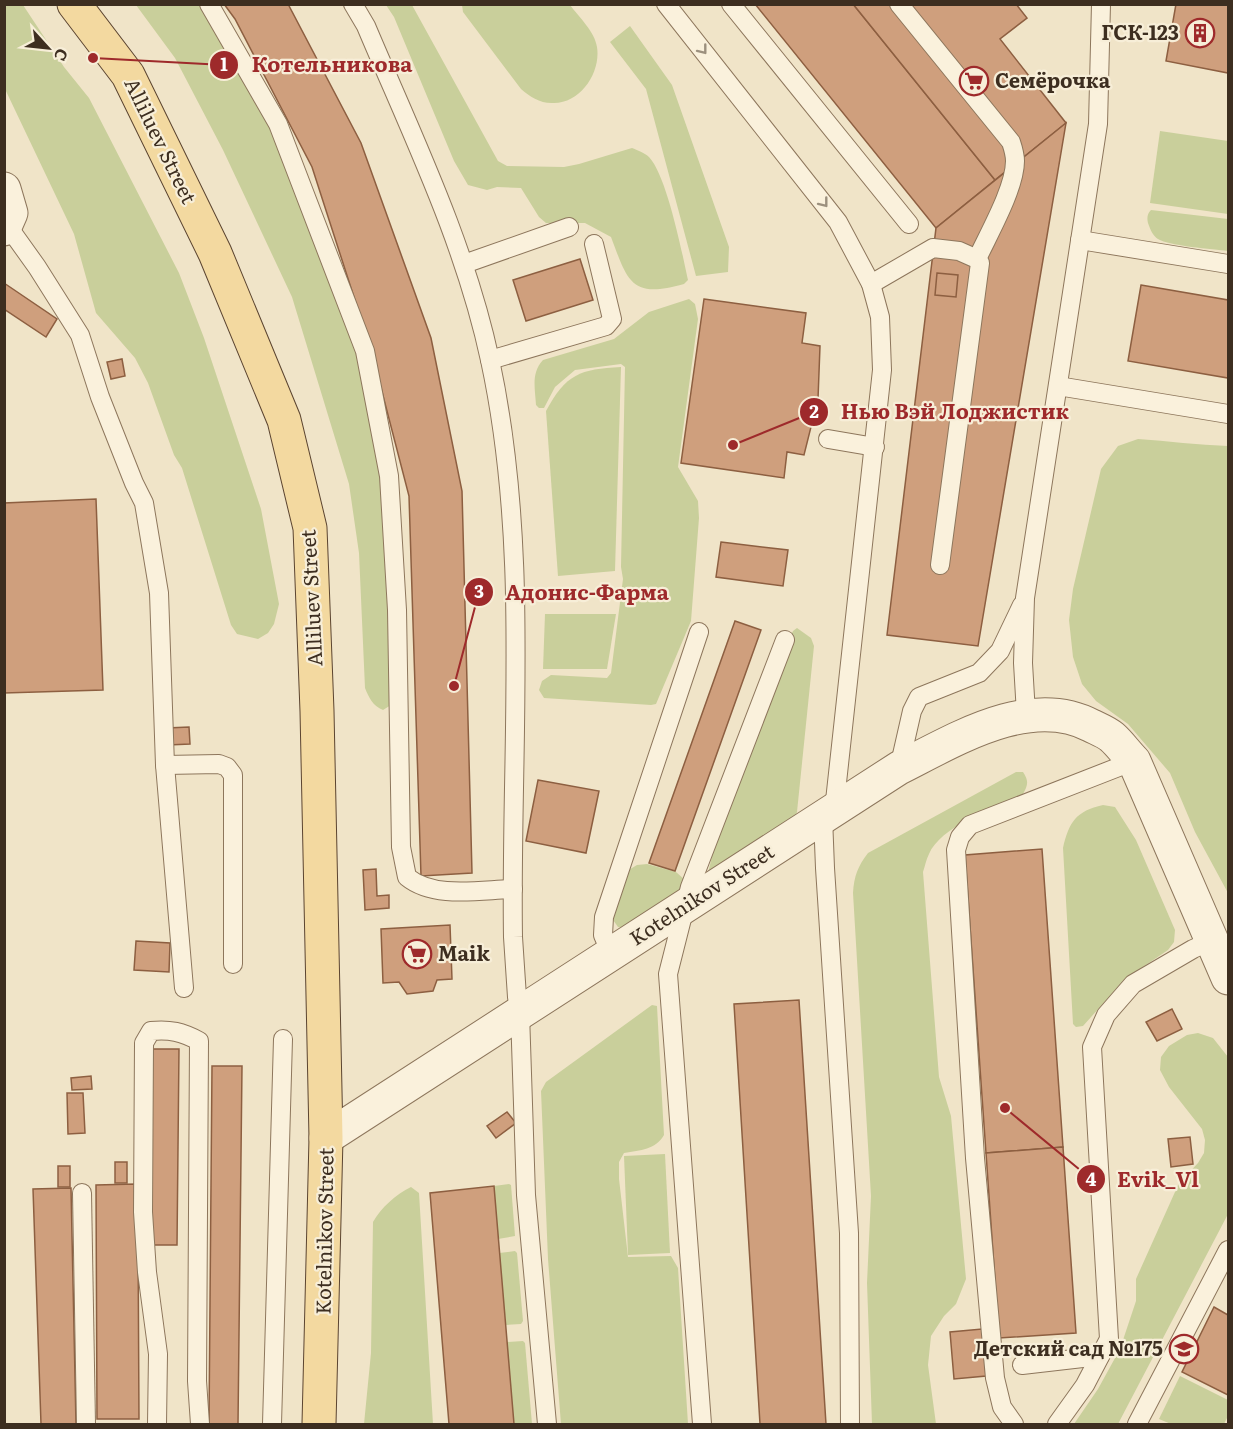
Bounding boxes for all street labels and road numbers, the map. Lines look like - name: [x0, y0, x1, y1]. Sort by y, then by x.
- street label: Alliluev Street: [118, 72, 205, 208]
- street label: Alliluev Street: [291, 529, 329, 667]
- street label: Kotelnikov Street: [623, 835, 779, 951]
- street label: Kotelnikov Street: [307, 1147, 339, 1315]

